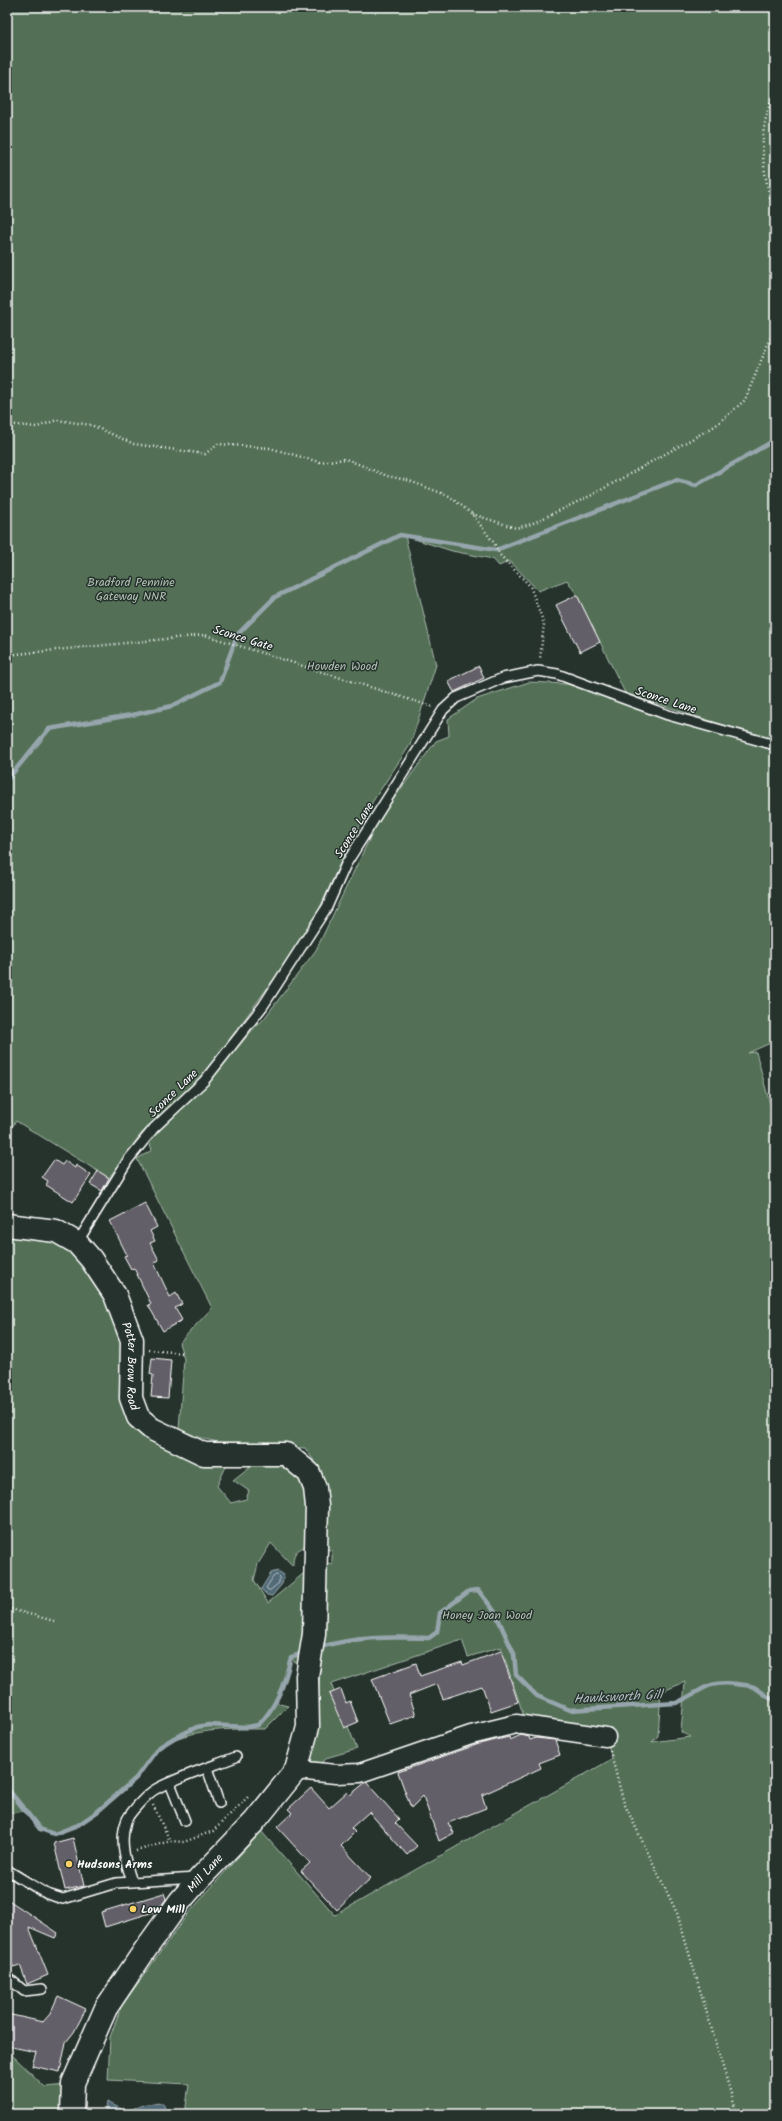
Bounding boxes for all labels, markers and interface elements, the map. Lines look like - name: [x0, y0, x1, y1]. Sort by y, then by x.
- park label: Bradford Pennine Gateway NNR: [87, 573, 175, 606]
- street label: Sconce Gate: [210, 620, 276, 657]
- park label: Howden Wood: [307, 657, 378, 676]
- street label: Sconce Lane: [633, 682, 699, 719]
- street label: Sconce Lane: [330, 798, 380, 862]
- street label: Sconce Lane: [144, 1064, 203, 1122]
- street label: Potter Brow Road: [116, 1319, 144, 1414]
- park label: Honey Joan Wood: [442, 1606, 533, 1625]
- water label: Hawksworth Gill: [573, 1685, 666, 1710]
- street label: Mill Lane: [183, 1849, 229, 1897]
- place label: Hudsons Arms: [77, 1855, 153, 1874]
- marker: Hudsons Arms: [64, 1859, 74, 1869]
- place label: Low Mill: [141, 1900, 186, 1919]
- marker: Low Mill: [128, 1904, 138, 1914]

